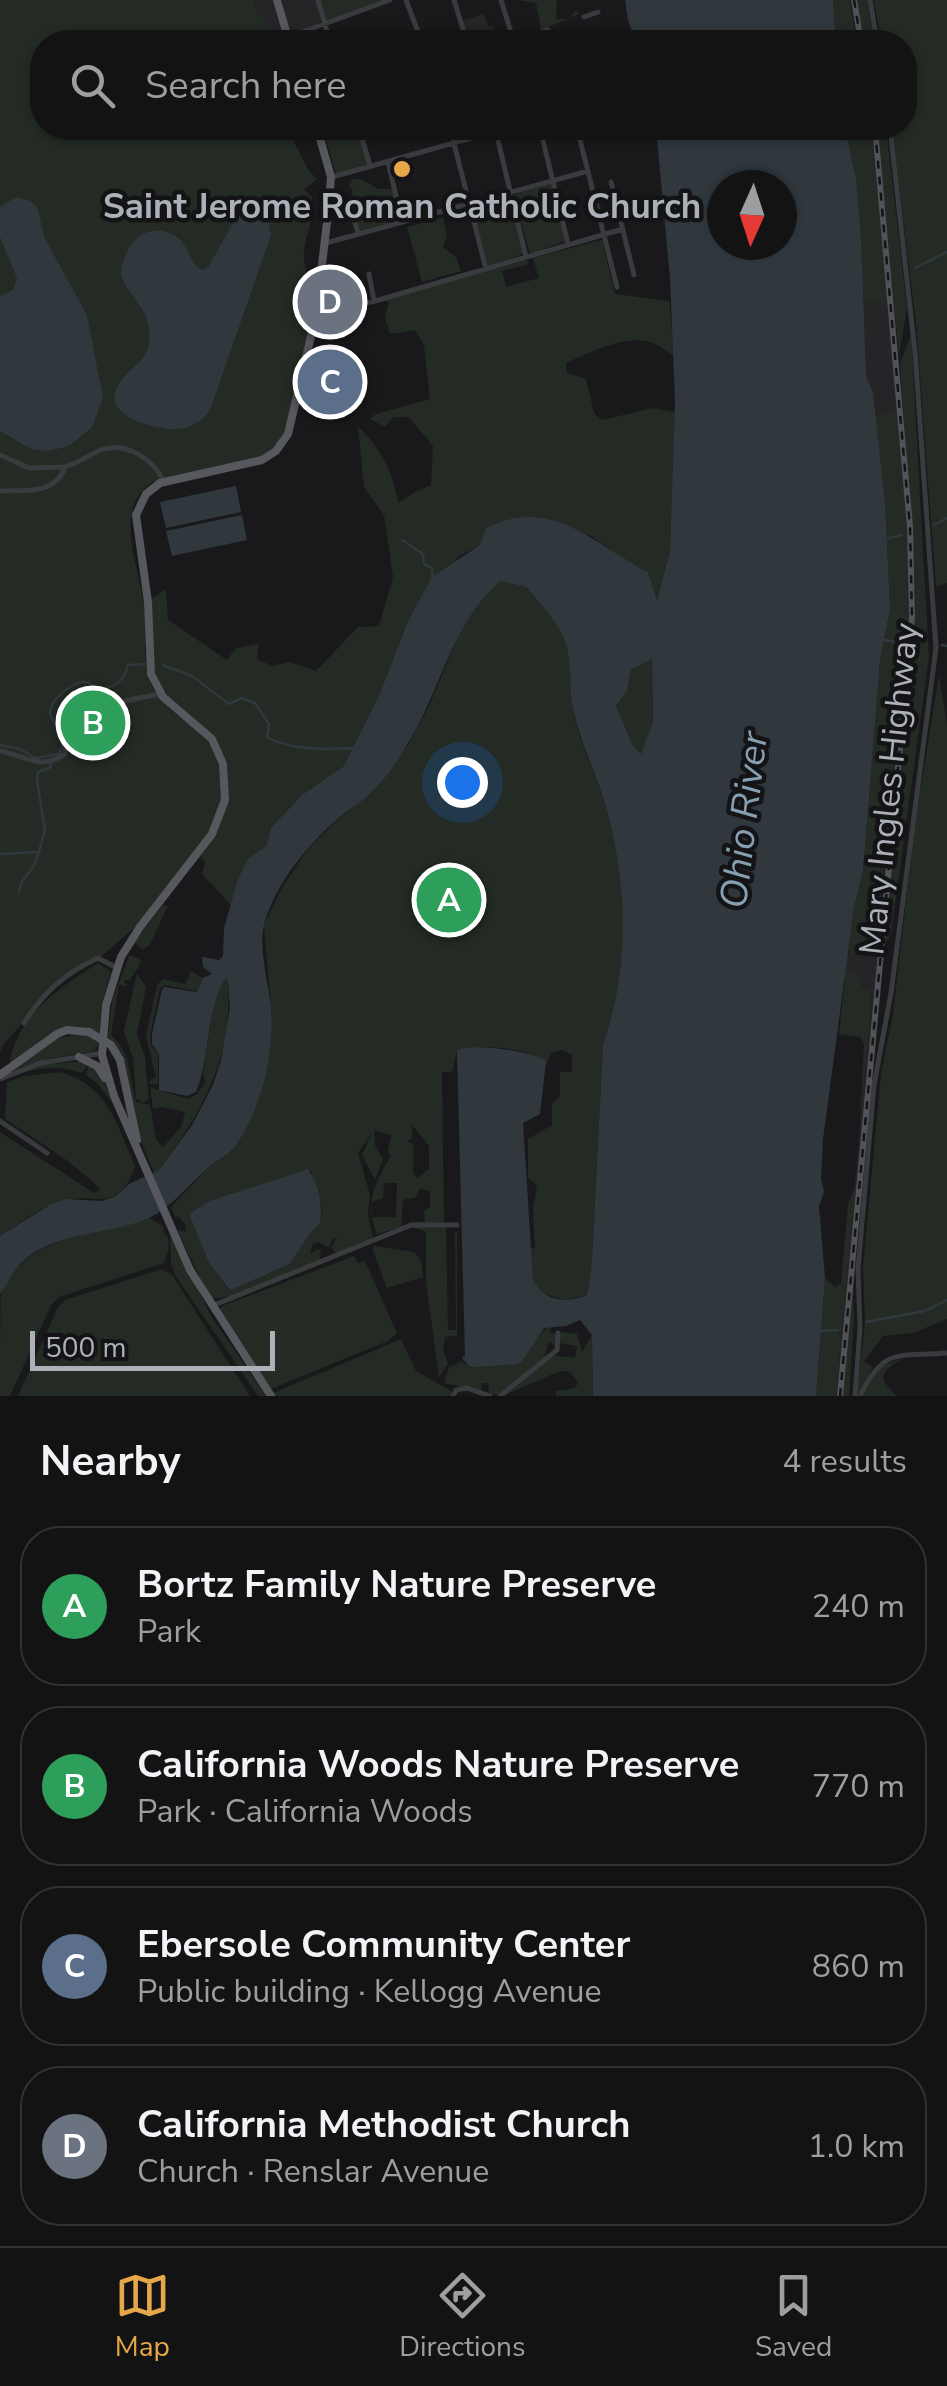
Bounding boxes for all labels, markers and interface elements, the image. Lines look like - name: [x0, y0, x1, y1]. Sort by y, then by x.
- search box: [30, 30, 917, 140]
- icon: search: [65, 58, 120, 113]
- text: Search here: [145, 60, 346, 111]
- marker: Saint Jerome Roman Catholic Church: [391, 158, 413, 180]
- north arrow: [707, 170, 797, 260]
- place label: Saint Jerome Roman Catholic Church: [103, 183, 701, 230]
- pin: D: [298, 264, 362, 340]
- pin: C: [298, 344, 362, 420]
- street label: Mary Ingles Highway: [848, 621, 930, 957]
- pin: B: [61, 686, 126, 760]
- water label: Ohio River: [708, 727, 780, 911]
- your location: [437, 757, 488, 808]
- pin: A: [416, 862, 482, 938]
- scale bar: [30, 1326, 275, 1370]
- text: 500 m: [45, 1329, 127, 1367]
- text: Nearby: [40, 1433, 181, 1490]
- text: 4 results: [782, 1440, 907, 1483]
- text: Bortz Family Nature Preserve: [137, 1559, 656, 1610]
- text: A: [63, 1585, 86, 1628]
- text: 240 m: [812, 1585, 905, 1628]
- text: Park: [137, 1610, 201, 1653]
- text: California Woods Nature Preserve: [137, 1739, 739, 1790]
- text: B: [63, 1765, 86, 1808]
- text: 770 m: [812, 1765, 905, 1808]
- text: Park · California Woods: [137, 1790, 473, 1833]
- text: Ebersole Community Center: [137, 1919, 630, 1970]
- text: C: [64, 1945, 85, 1988]
- text: 860 m: [812, 1945, 905, 1988]
- text: Public building · Kellogg Avenue: [137, 1970, 602, 2013]
- text: California Methodist Church: [137, 2099, 631, 2150]
- text: D: [62, 2125, 87, 2168]
- text: 1.0 km: [808, 2125, 905, 2168]
- text: Church · Renslar Avenue: [137, 2150, 489, 2193]
- tab: Map: [115, 2268, 170, 2366]
- tab: Directions: [399, 2268, 525, 2366]
- tab: Saved: [755, 2268, 832, 2366]

